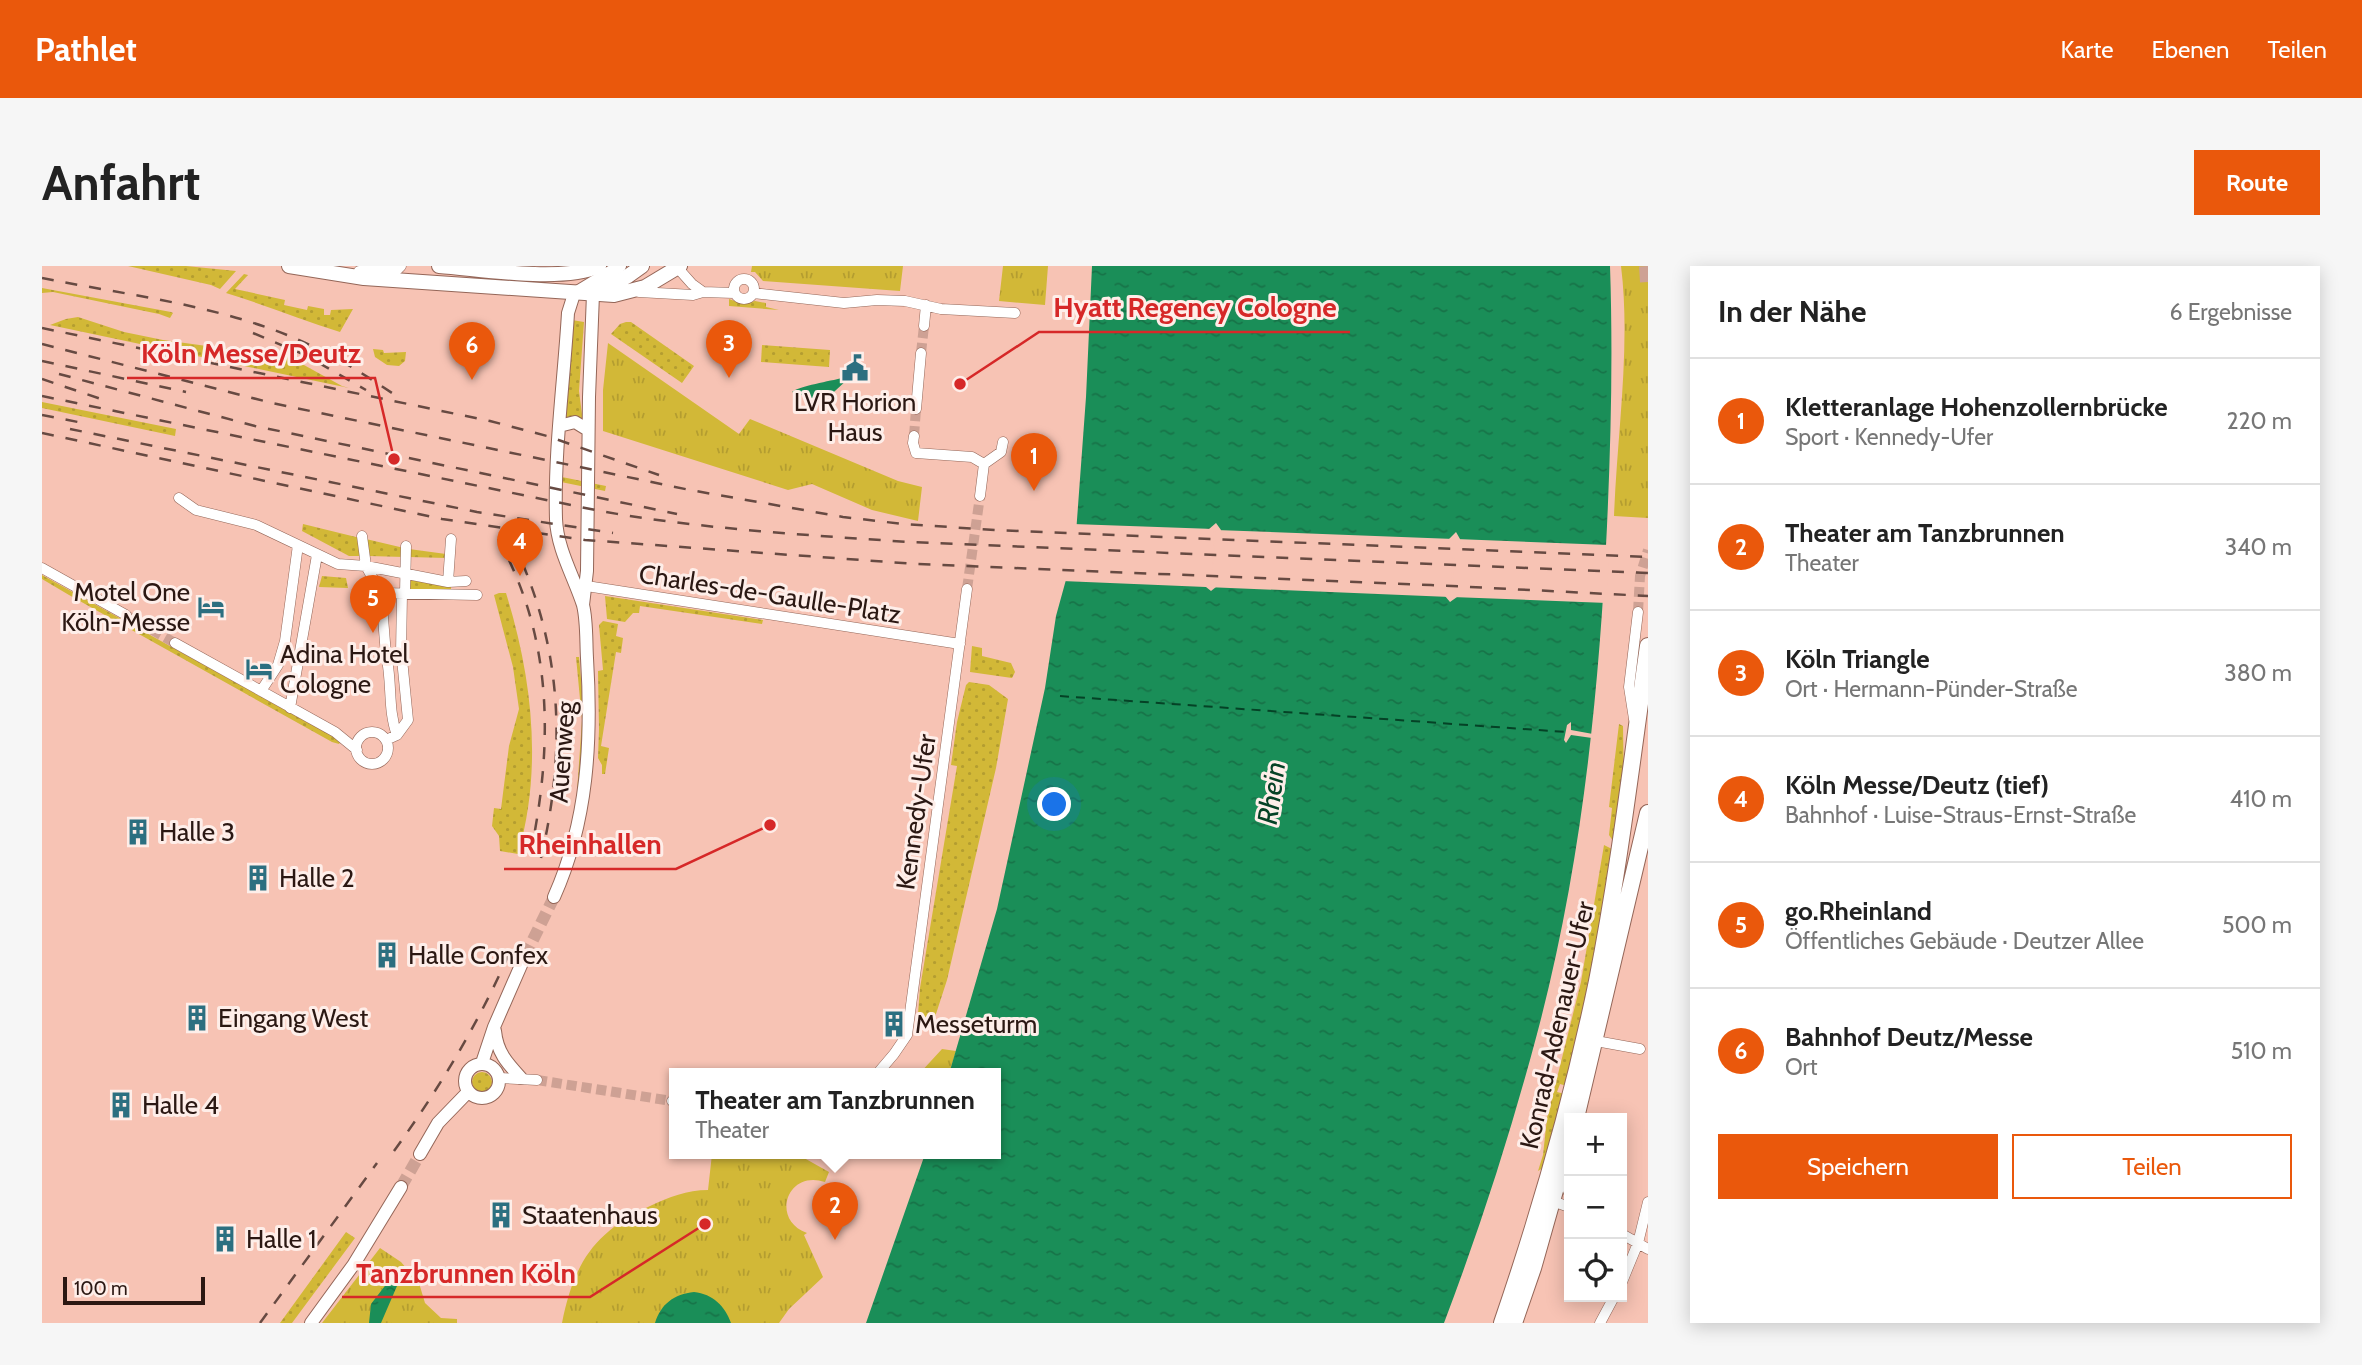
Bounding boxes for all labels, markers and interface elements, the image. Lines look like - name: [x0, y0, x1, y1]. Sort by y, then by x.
- text: Pathlet: [35, 29, 137, 69]
- text: Karte: [2060, 35, 2113, 64]
- text: Ebenen: [2151, 35, 2229, 64]
- text: Teilen: [2267, 35, 2327, 64]
- button: Route: [2194, 150, 2320, 215]
- text: Anfahrt: [42, 153, 200, 212]
- callout: Hyatt Regency Cologne: [1039, 283, 1350, 332]
- text: Hyatt Regency Cologne: [1053, 290, 1337, 324]
- text: In der Nähe: [1718, 293, 1867, 330]
- text: 6 Ergebnisse: [2170, 298, 2292, 326]
- pin: 3: [706, 320, 752, 378]
- pin: 6: [449, 322, 495, 380]
- callout: Köln Messe/Deutz: [127, 329, 375, 378]
- text: Köln Messe/Deutz: [141, 336, 361, 370]
- public building icon: LVR Horion Haus: [840, 353, 870, 383]
- place label: LVR Horion Haus: [794, 386, 916, 448]
- text: Kletteranlage Hohenzollernbrücke: [1785, 391, 2168, 423]
- text: 1: [1737, 407, 1745, 435]
- text: 220 m: [2226, 407, 2292, 435]
- text: Sport · Kennedy-Ufer: [1785, 423, 1993, 451]
- pin: 1: [1011, 433, 1057, 491]
- text: Theater am Tanzbrunnen: [1785, 517, 2065, 549]
- pin: 4: [497, 518, 543, 576]
- text: 2: [1735, 533, 1747, 561]
- text: 340 m: [2225, 533, 2292, 561]
- text: Theater: [1785, 549, 1859, 577]
- street label: Charles-de-Gaulle-Platz: [637, 557, 903, 631]
- pin: 5: [350, 575, 396, 633]
- place label: Motel One Köln-Messe: [61, 576, 190, 638]
- hotel icon: Motel One Köln-Messe: [196, 592, 226, 622]
- place label: Adina Hotel Cologne: [280, 638, 409, 700]
- text: Köln Triangle: [1785, 643, 1930, 675]
- hotel icon: Adina Hotel Cologne: [244, 654, 274, 684]
- text: 3: [1735, 659, 1747, 687]
- text: 380 m: [2224, 659, 2292, 687]
- text: Ort · Hermann-Pünder-Straße: [1785, 675, 2078, 703]
- street label: Auenweg: [542, 699, 582, 804]
- street label: Kennedy-Ufer: [889, 731, 943, 892]
- water label: Rhein: [1250, 759, 1292, 827]
- text: Köln Messe/Deutz (tief): [1785, 769, 2049, 801]
- text: 4: [1734, 785, 1748, 813]
- text: 410 m: [2230, 785, 2292, 813]
- your location: [1037, 787, 1071, 821]
- text: Bahnhof · Luise-Straus-Ernst-Straße: [1785, 801, 2136, 829]
- place label: Halle 3: [159, 816, 235, 848]
- building icon: Halle 3: [123, 817, 153, 847]
- callout: Rheinhallen: [504, 820, 676, 869]
- text: Rheinhallen: [518, 827, 662, 861]
- place label: Halle 2: [279, 862, 355, 894]
- building icon: Halle 2: [243, 863, 273, 893]
- text: go.Rheinland: [1785, 895, 1932, 927]
- street label: Konrad-Adenauer-Ufer: [1513, 897, 1601, 1152]
- text: 5: [1735, 911, 1747, 939]
- text: 500 m: [2222, 911, 2292, 939]
- text: Öffentliches Gebäude · Deutzer Allee: [1785, 927, 2144, 955]
- place label: Halle Confex: [408, 939, 549, 971]
- building icon: Halle Confex: [372, 940, 402, 970]
- place label: Eingang West: [218, 1002, 368, 1034]
- building icon: Eingang West: [182, 1003, 212, 1033]
- place label: Messeturm: [915, 1008, 1037, 1040]
- building icon: Messeturm: [879, 1009, 909, 1039]
- text: Bahnhof Deutz/Messe: [1785, 1021, 2033, 1053]
- text: 6: [1735, 1037, 1747, 1065]
- text: 510 m: [2231, 1037, 2292, 1065]
- text: Ort: [1785, 1053, 1818, 1081]
- popup: [669, 1068, 1001, 1159]
- text: Theater am Tanzbrunnen: [695, 1084, 975, 1116]
- place label: Halle 4: [142, 1089, 219, 1121]
- building icon: Halle 4: [106, 1090, 136, 1120]
- map controls: [1564, 1113, 1627, 1302]
- button: +: [1564, 1113, 1627, 1176]
- text: Theater: [695, 1116, 769, 1144]
- button: Speichern: [1718, 1134, 1998, 1199]
- button: Teilen: [2012, 1134, 2292, 1199]
- button: −: [1564, 1176, 1627, 1239]
- pin: 2: [812, 1182, 858, 1240]
- place label: Staatenhaus: [522, 1199, 658, 1231]
- building icon: Staatenhaus: [486, 1200, 516, 1230]
- place label: Halle 1: [246, 1223, 316, 1255]
- building icon: Halle 1: [210, 1224, 240, 1254]
- button: locate: [1564, 1239, 1627, 1302]
- callout: Tanzbrunnen Köln: [342, 1248, 590, 1297]
- text: Tanzbrunnen Köln: [356, 1256, 576, 1290]
- scale bar: [63, 1274, 205, 1306]
- text: 100 m: [74, 1277, 128, 1300]

